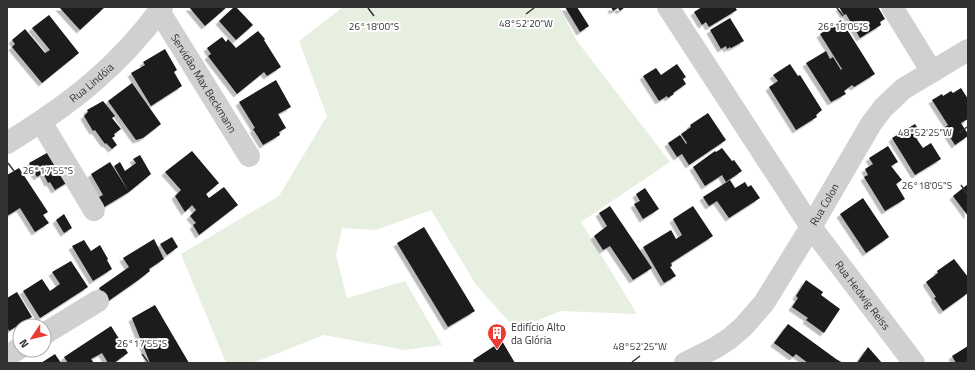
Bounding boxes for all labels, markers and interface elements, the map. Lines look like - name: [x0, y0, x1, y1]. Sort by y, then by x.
- text: 48°52'20"W: [499, 16, 553, 31]
- text: 26°18'00"S: [349, 19, 399, 34]
- text: 26°18'05"S: [818, 19, 868, 34]
- street label: Servidão Max Beckmann: [167, 31, 241, 136]
- street label: Rua Lindóia: [66, 59, 118, 106]
- text: 48°52'25"W: [898, 125, 952, 140]
- text: 26°17'55"S: [23, 163, 73, 178]
- text: 26°18'05"S: [902, 178, 952, 193]
- street label: Rua Colon: [806, 180, 843, 229]
- street label: Rua Hedwig Reiss: [831, 257, 894, 333]
- north arrow: [12, 318, 52, 358]
- place label: Edifício Alto da Glória: [511, 319, 566, 348]
- building icon: Edifício Alto da Glória: [486, 322, 508, 350]
- text: N: [15, 336, 33, 351]
- text: 26°17'55"S: [117, 336, 167, 351]
- text: 48°52'25"W: [613, 339, 667, 354]

